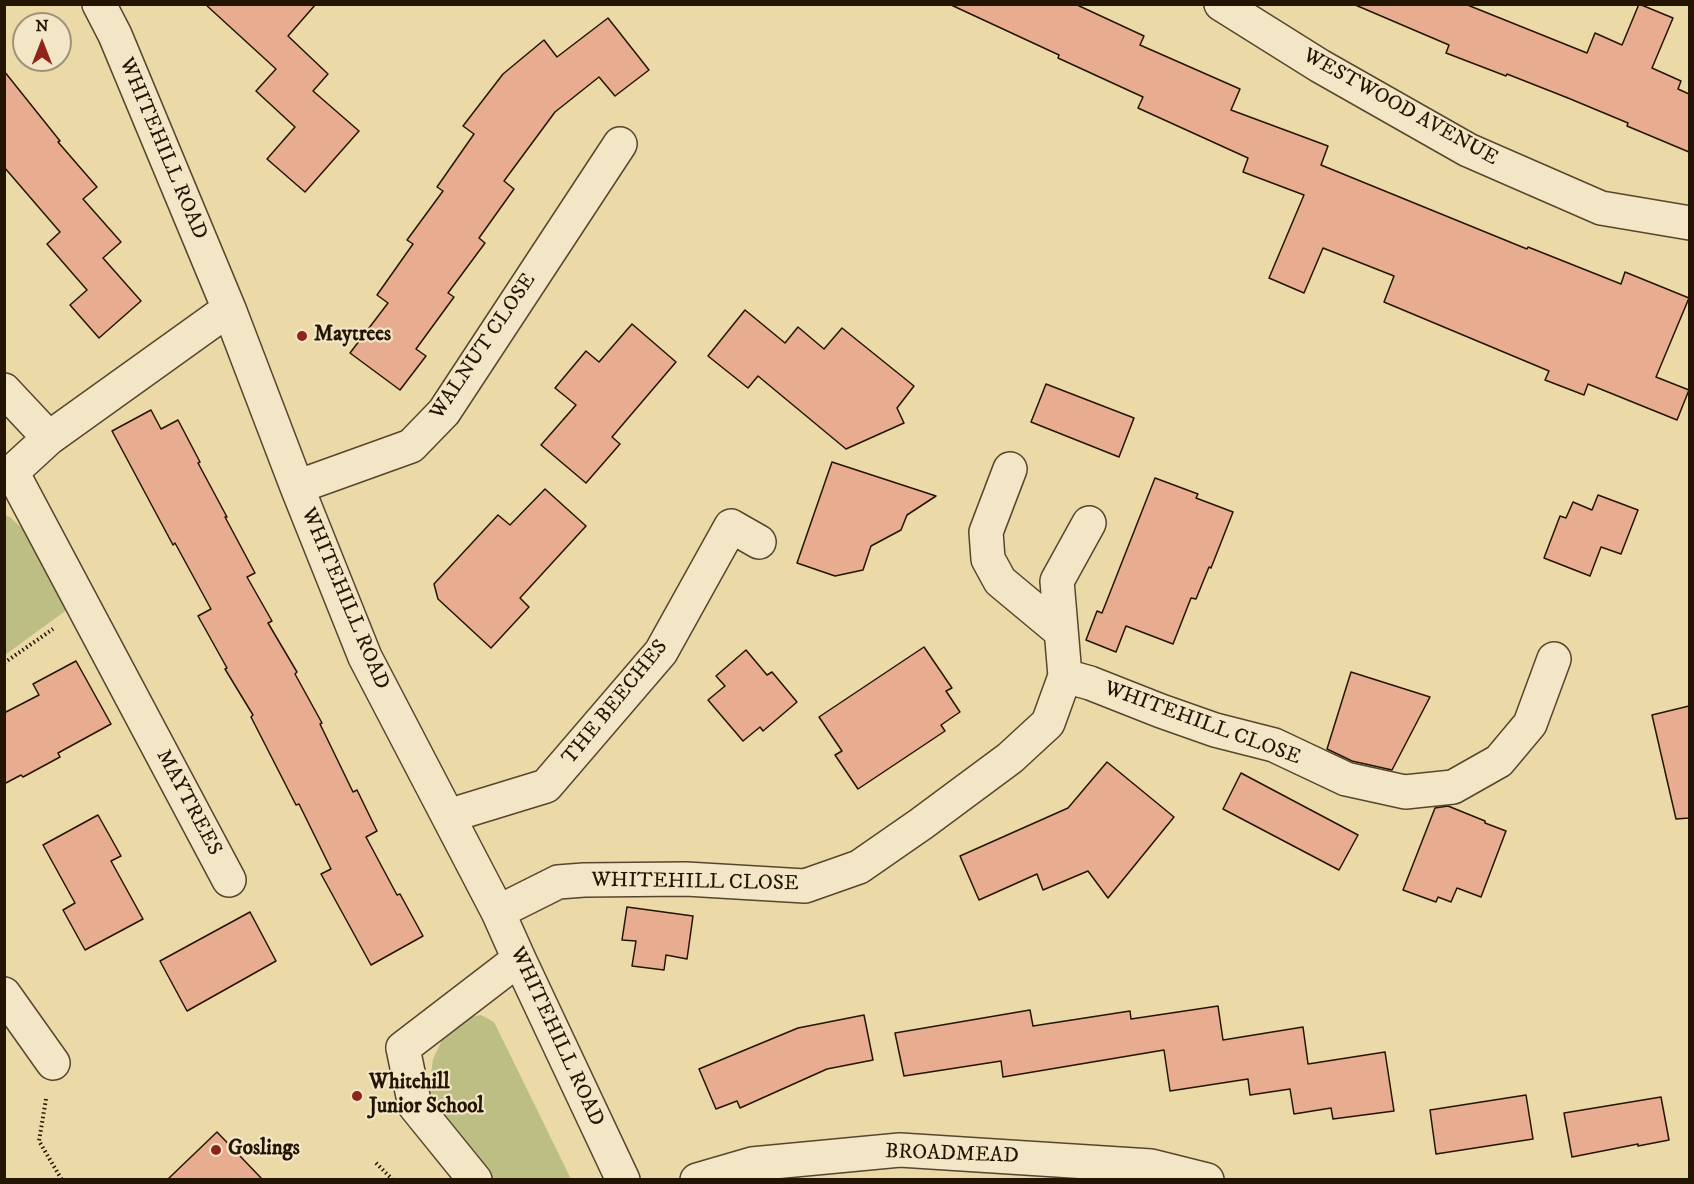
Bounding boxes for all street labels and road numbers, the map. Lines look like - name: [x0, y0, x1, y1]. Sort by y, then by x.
- street label: WESTWOOD AVENUE: [1298, 44, 1502, 172]
- street label: WHITEHILL ROAD: [112, 54, 212, 244]
- street label: WALNUT CLOSE: [426, 269, 542, 425]
- street label: WHITEHILL ROAD: [294, 504, 394, 694]
- street label: THE BEECHES: [558, 635, 674, 771]
- street label: WHITEHILL CLOSE: [1100, 677, 1304, 771]
- street label: MAYTREES: [150, 746, 226, 860]
- street label: WHITEHILL CLOSE: [591, 869, 799, 897]
- street label: WHITEHILL ROAD: [503, 943, 609, 1131]
- street label: BROADMEAD: [885, 1140, 1019, 1170]

